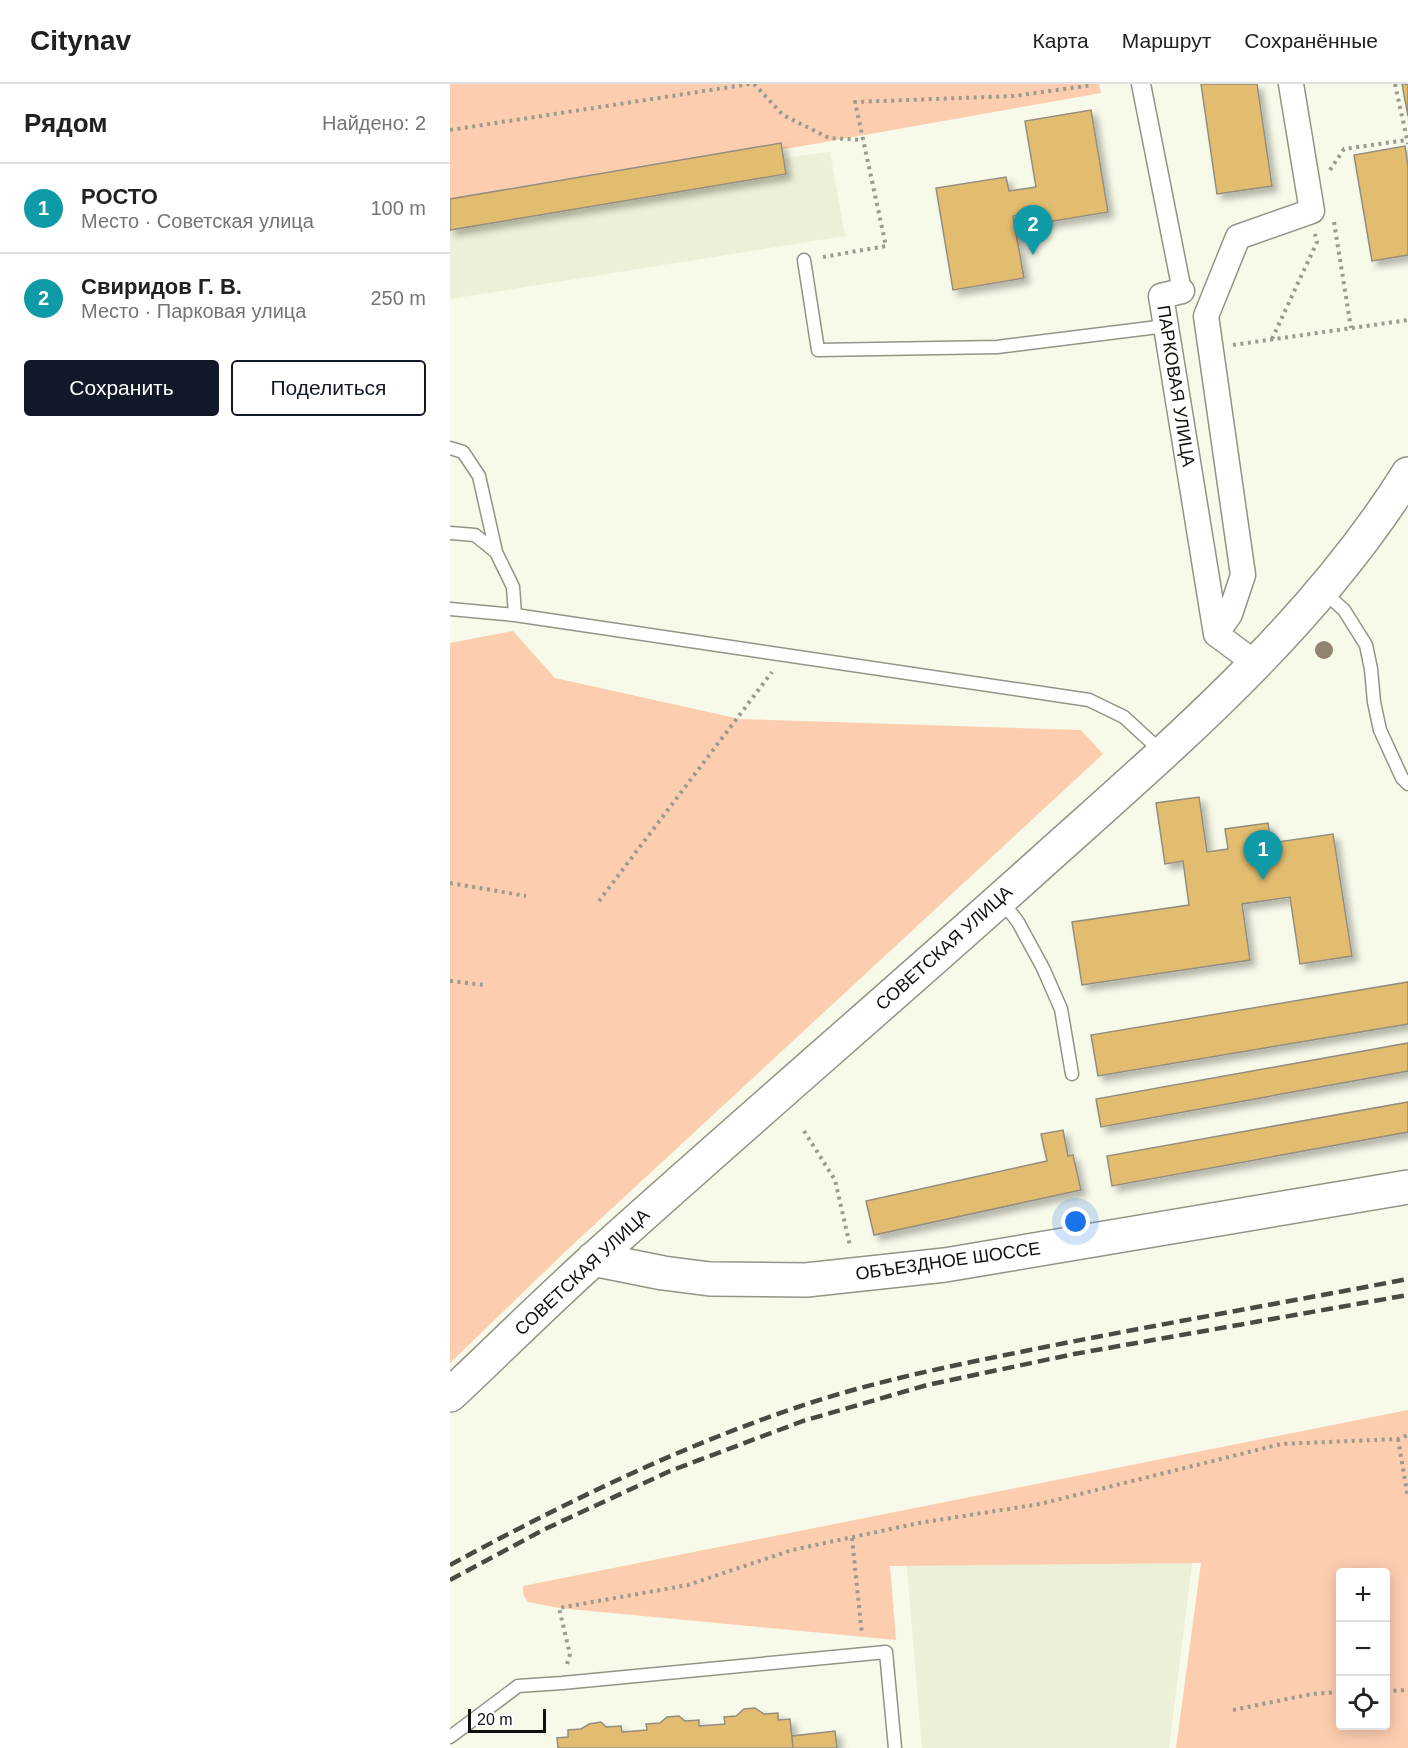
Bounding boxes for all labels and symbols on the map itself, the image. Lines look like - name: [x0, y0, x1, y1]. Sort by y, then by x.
- pin: 2: [1014, 206, 1052, 255]
- street label: ПАРКОВАЯ УЛИЦА: [1153, 304, 1199, 468]
- pin: 1: [1244, 830, 1282, 880]
- street label: СОВЕТСКАЯ УЛИЦА: [872, 882, 1016, 1014]
- street label: СОВЕТСКАЯ УЛИЦА: [511, 1205, 653, 1339]
- your location: [1061, 1207, 1090, 1236]
- street label: ОБЪЕЗДНОЕ ШОССЕ: [854, 1238, 1042, 1284]
- scale bar: [468, 1706, 546, 1734]

